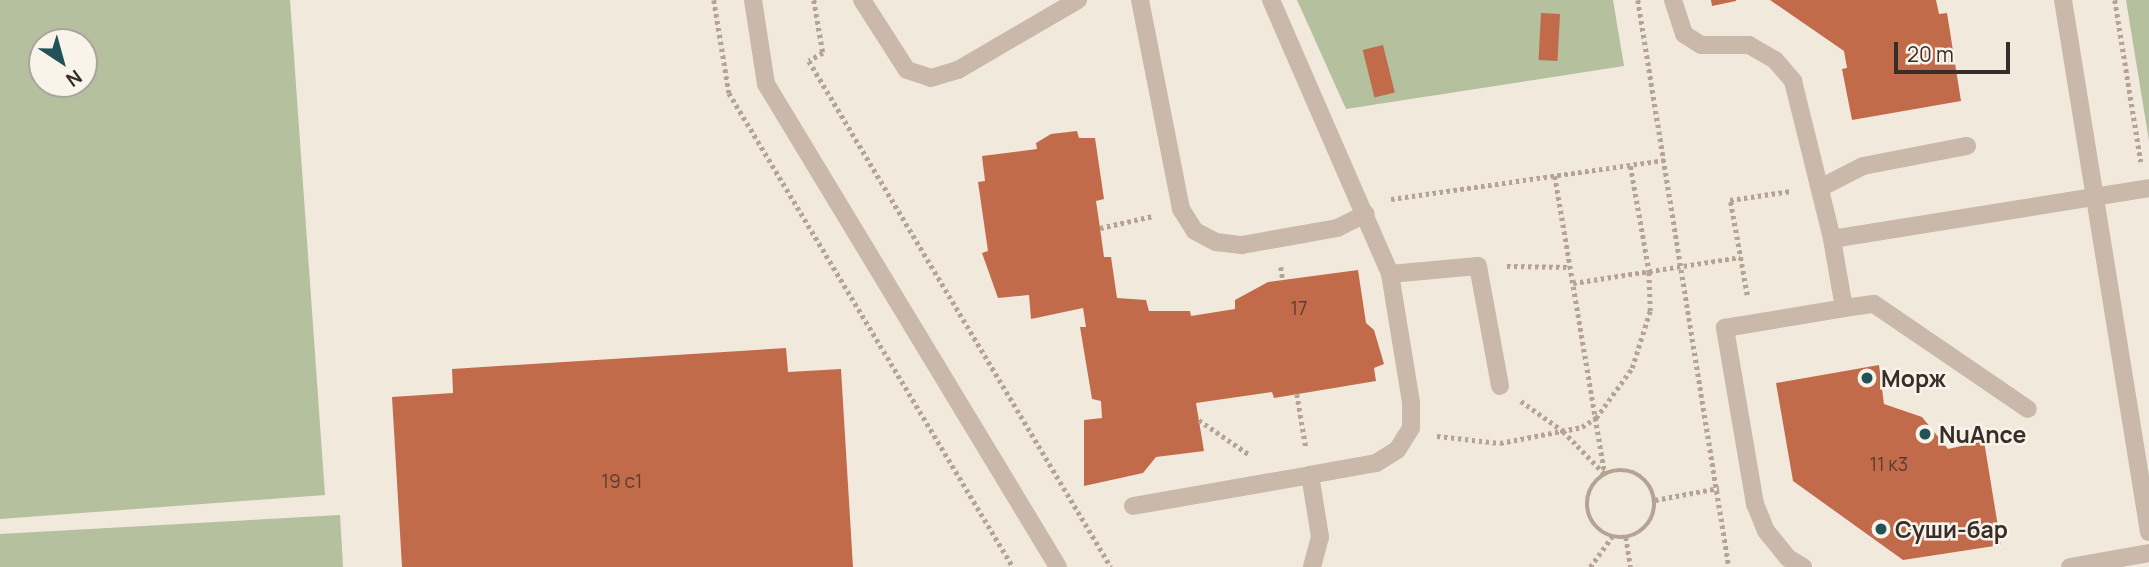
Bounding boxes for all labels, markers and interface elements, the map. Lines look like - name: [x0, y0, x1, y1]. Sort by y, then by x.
- north arrow: [28, 28, 98, 98]
- scale bar: [1897, 28, 2012, 72]
- text: 20 m: [1907, 40, 1954, 68]
- text: N: [61, 64, 87, 93]
- house number: 17: [1291, 298, 1307, 320]
- place label: Морж: [1881, 364, 1946, 392]
- marker: Морж: [1859, 370, 1875, 386]
- place label: NuAnce: [1939, 420, 2026, 448]
- marker: NuAnce: [1917, 426, 1933, 442]
- house number: 11 к3: [1870, 454, 1908, 476]
- house number: 19 с1: [602, 471, 642, 493]
- place label: Суши-бар: [1895, 515, 2008, 543]
- marker: Суши-бар: [1873, 521, 1889, 537]

